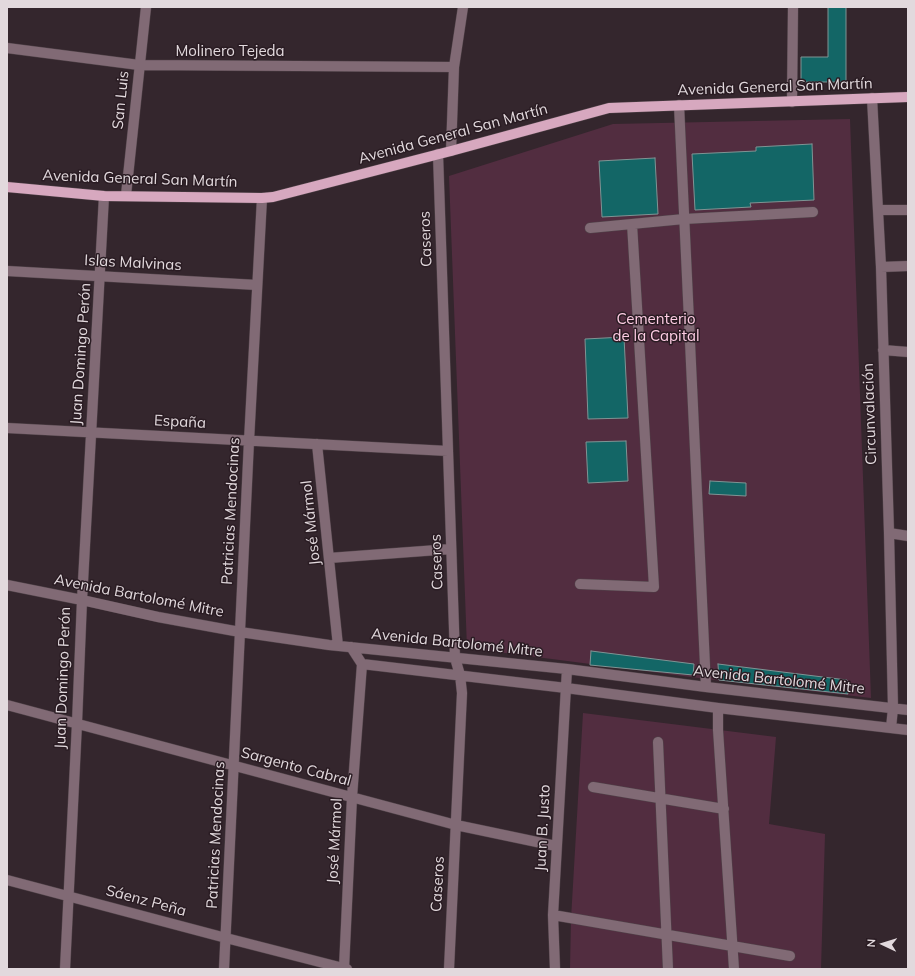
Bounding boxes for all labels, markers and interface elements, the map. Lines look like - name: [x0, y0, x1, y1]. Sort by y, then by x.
- street label: Molinero Tejeda: [175, 42, 285, 60]
- street label: San Luis: [109, 70, 133, 130]
- street label: Avenida General San Martín: [677, 75, 873, 99]
- street label: Avenida General San Martín: [356, 100, 550, 168]
- street label: Avenida General San Martín: [42, 167, 238, 191]
- street label: Caseros: [416, 211, 436, 267]
- street label: Islas Malvinas: [84, 251, 182, 275]
- street label: Juan Domingo Perón: [67, 282, 95, 426]
- park label: Cementerio de la Capital: [613, 310, 699, 345]
- street label: Circunvalación: [859, 363, 881, 465]
- street label: España: [154, 412, 206, 432]
- street label: Patricias Mendocinas: [218, 437, 244, 585]
- street label: José Mármol: [298, 479, 324, 567]
- street label: Caseros: [427, 534, 447, 590]
- street label: Avenida Bartolomé Mitre: [53, 571, 225, 621]
- street label: Juan Domingo Perón: [52, 607, 74, 749]
- street label: Avenida Bartolomé Mitre: [370, 625, 544, 661]
- street label: Avenida Bartolomé Mitre: [692, 662, 866, 698]
- street label: Sargento Cabral: [239, 744, 353, 790]
- street label: Patricias Mendocinas: [203, 761, 229, 909]
- street label: Juan B. Justo: [532, 784, 554, 872]
- street label: José Mármol: [324, 798, 346, 884]
- street label: Caseros: [428, 856, 448, 912]
- street label: Sáenz Peña: [104, 882, 188, 920]
- north arrow: [863, 924, 903, 964]
- text: N: [864, 939, 878, 948]

